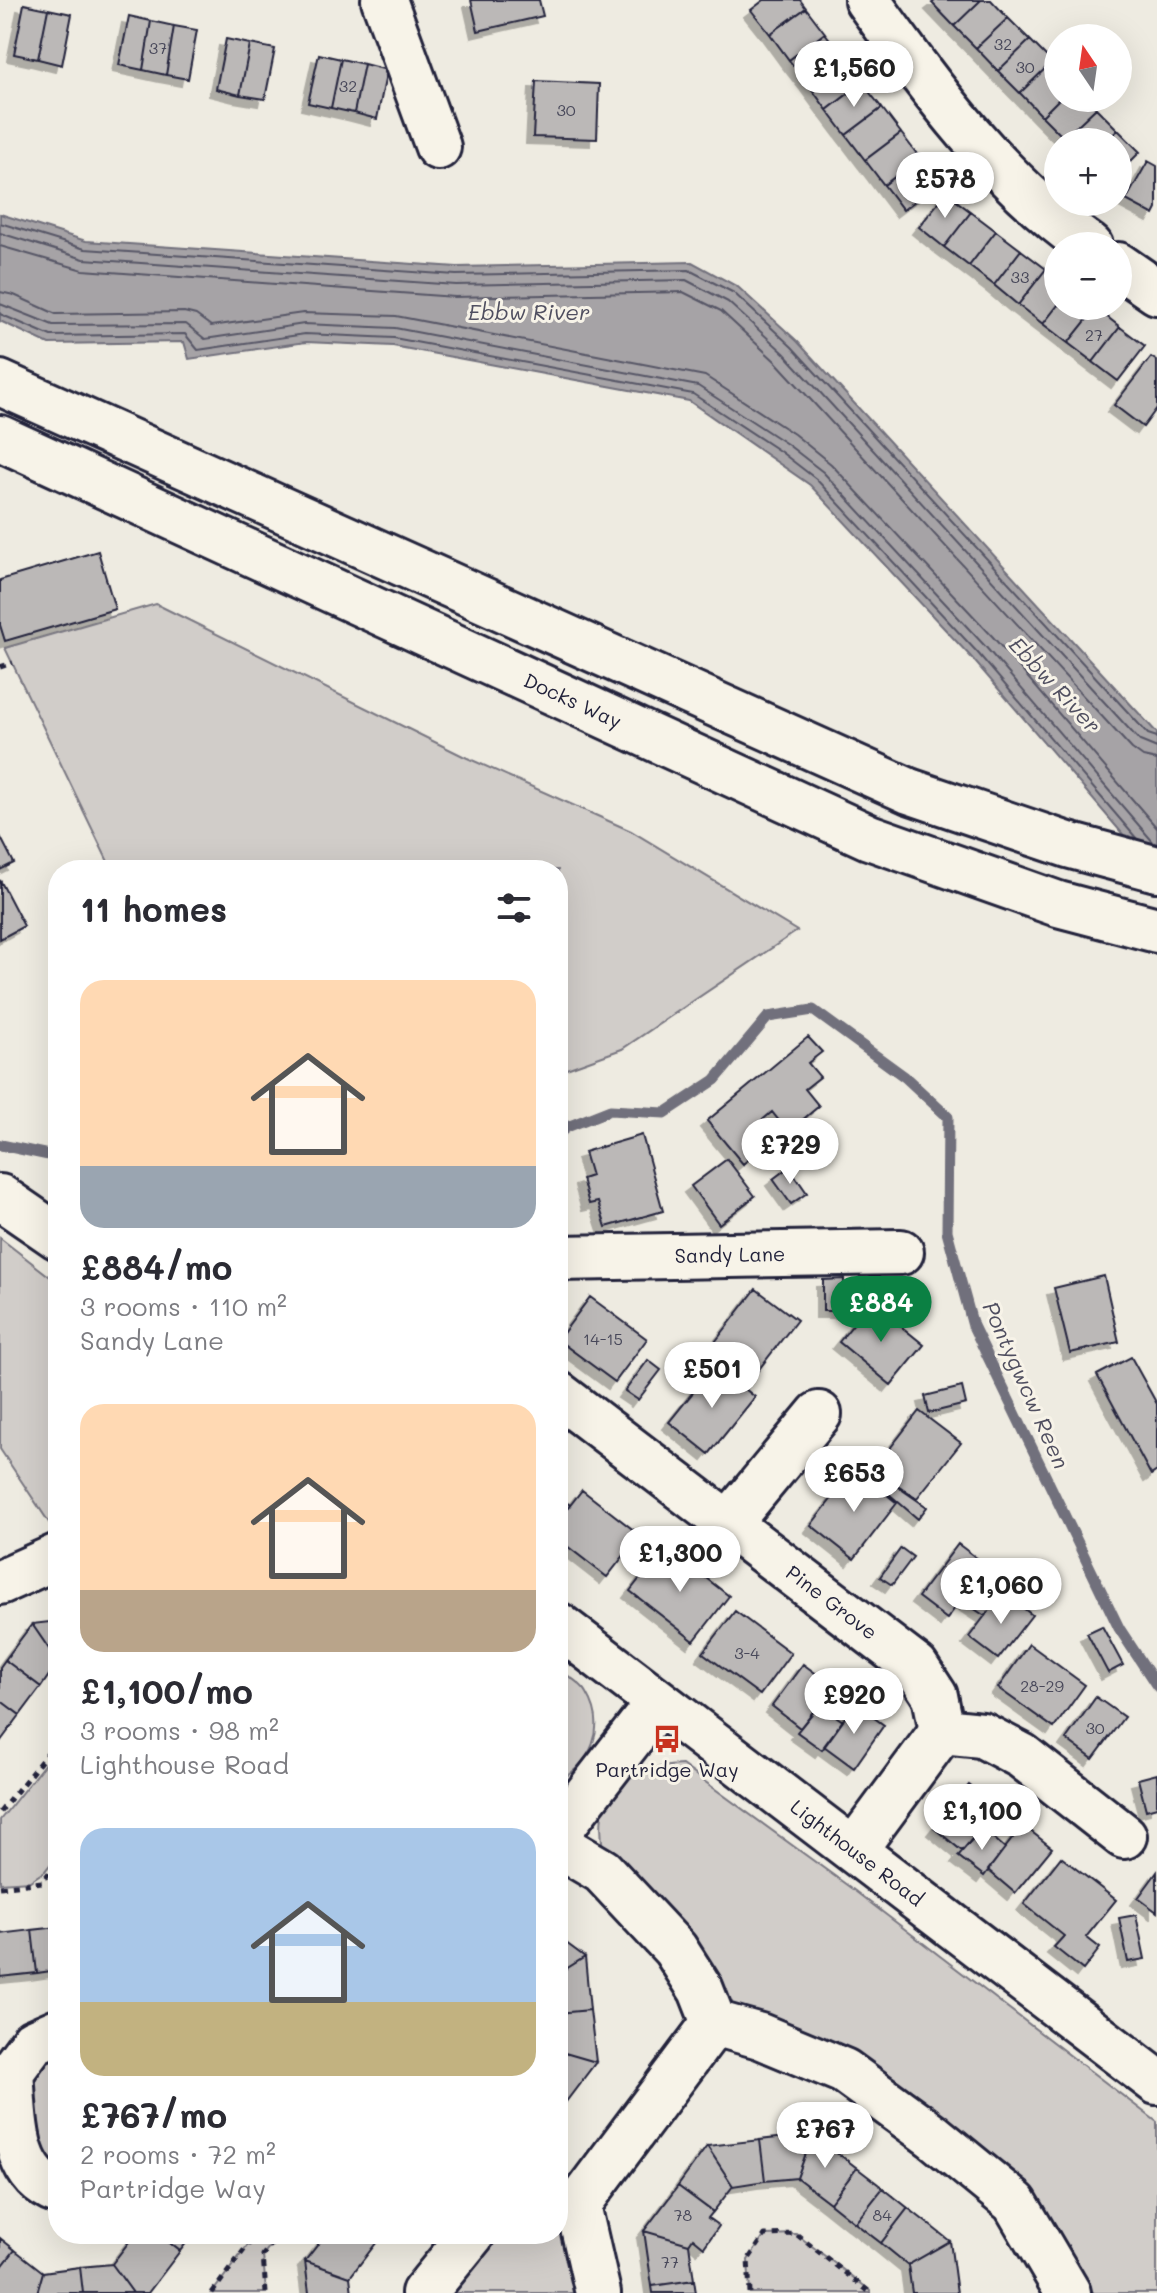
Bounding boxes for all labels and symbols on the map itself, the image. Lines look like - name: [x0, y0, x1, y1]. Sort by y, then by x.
- north arrow: [1044, 24, 1132, 112]
- house number: 32: [994, 33, 1012, 54]
- house number: 37: [149, 37, 167, 58]
- pin: £1,560: [789, 41, 919, 109]
- house number: 30: [1015, 56, 1035, 77]
- house number: 32: [339, 75, 357, 96]
- house number: 30: [556, 99, 576, 120]
- pin: £578: [898, 152, 992, 220]
- house number: 33: [1011, 266, 1029, 287]
- water label: Ebbw River: [468, 297, 590, 326]
- house number: 27: [1085, 324, 1103, 345]
- water label: Ebbw River: [1003, 630, 1108, 739]
- street label: Docks Way: [520, 666, 626, 734]
- pin: £729: [743, 1118, 837, 1186]
- street label: Sandy Lane: [674, 1240, 786, 1268]
- pin: £884: [834, 1276, 928, 1344]
- water label: Pontygwcw Reen: [977, 1297, 1076, 1473]
- house number: 14-15: [583, 1328, 623, 1349]
- pin: £501: [665, 1342, 759, 1410]
- pin: £653: [807, 1446, 901, 1514]
- pin: £1,300: [615, 1526, 745, 1594]
- pin: £1,060: [936, 1558, 1066, 1626]
- street label: Pine Grove: [781, 1559, 883, 1645]
- house number: 3-4: [734, 1642, 760, 1663]
- pin: £920: [807, 1668, 901, 1736]
- house number: 28-29: [1020, 1675, 1064, 1696]
- house number: 30: [1085, 1717, 1105, 1738]
- bus stop icon: Partridge Way: [652, 1724, 682, 1754]
- place label: Partridge Way: [595, 1756, 739, 1782]
- pin: £1,100: [917, 1784, 1047, 1852]
- street label: Lighthouse Road: [786, 1793, 929, 1911]
- pin: £767: [778, 2102, 872, 2170]
- house number: 78: [674, 2204, 693, 2225]
- house number: 84: [872, 2204, 892, 2225]
- house number: 77: [661, 2251, 679, 2272]

